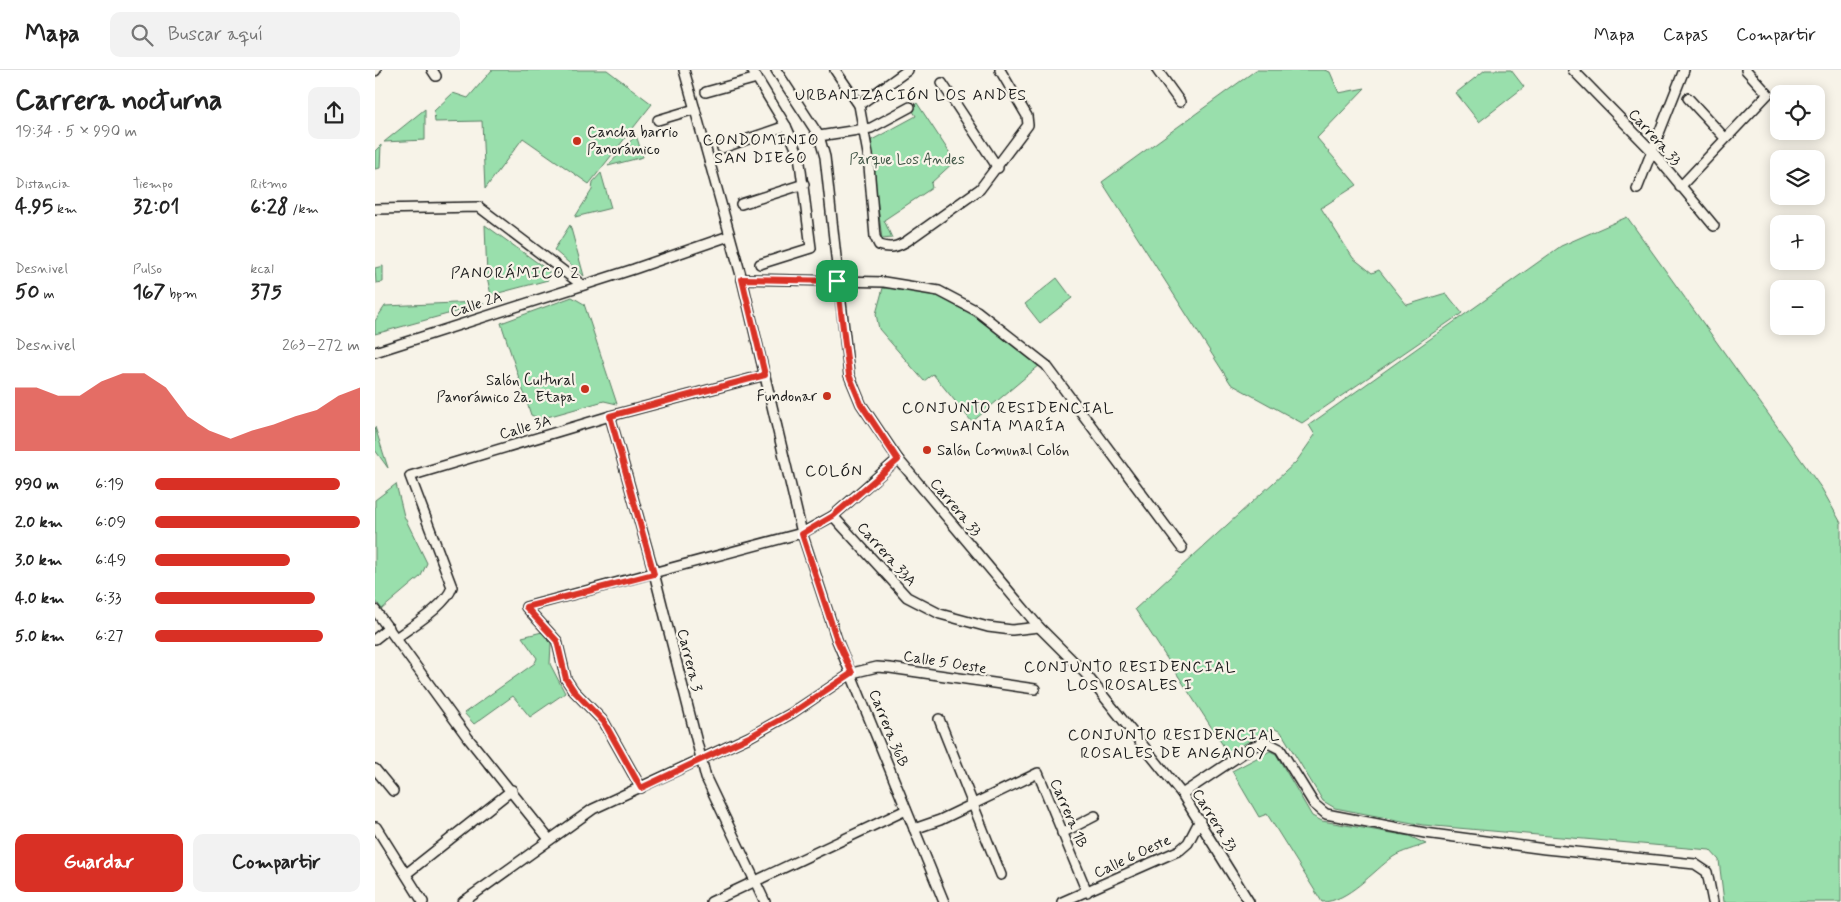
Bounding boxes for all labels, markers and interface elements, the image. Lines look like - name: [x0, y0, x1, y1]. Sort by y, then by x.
- search box: [110, 12, 460, 57]
- text: Mapa: [25, 19, 80, 50]
- icon: search: [128, 21, 156, 49]
- text: Buscar aquí: [168, 22, 263, 47]
- text: Mapa: [1594, 23, 1635, 47]
- text: Capas: [1663, 23, 1708, 47]
- text: Compartir: [1736, 23, 1816, 47]
- text: Carrera nocturna: [15, 83, 223, 120]
- district label: URBANIZACIÓN LOS ANDES: [795, 85, 1027, 106]
- map controls: [1770, 85, 1825, 335]
- button: locate: [1770, 85, 1825, 140]
- button: share: [308, 87, 360, 139]
- street label: Carrera 33: [1623, 105, 1685, 171]
- text: 19:34 · 5 × 990 m: [15, 121, 137, 142]
- place label: Cancha barrio Panorámico: [587, 123, 678, 160]
- district label: CONDOMINIO SAN DIEGO: [702, 130, 820, 169]
- marker: Cancha barrio Panorámico: [571, 135, 583, 147]
- park label: Parque Los Andes: [849, 150, 965, 170]
- button: layers: [1770, 150, 1825, 205]
- text: Distancia: [15, 175, 70, 193]
- text: Tiempo: [133, 175, 173, 193]
- text: Ritmo: [250, 175, 287, 193]
- text: 4.95: [15, 193, 53, 221]
- text: 32:01: [133, 193, 180, 221]
- text: 6:28: [250, 193, 289, 221]
- text: km: [53, 200, 77, 218]
- text: /km: [289, 200, 319, 218]
- button: +: [1770, 215, 1825, 270]
- text: Desnivel: [15, 260, 68, 278]
- text: Pulso: [133, 260, 162, 278]
- text: kcal: [250, 260, 274, 278]
- pin: [816, 260, 858, 302]
- district label: PANORÁMICO 2: [451, 263, 579, 284]
- icon: arrive: [823, 267, 851, 295]
- text: 50: [15, 278, 40, 306]
- text: 167: [133, 278, 165, 306]
- text: 375: [250, 278, 282, 306]
- button: −: [1770, 280, 1825, 335]
- text: m: [40, 285, 55, 303]
- text: bpm: [165, 285, 197, 303]
- street label: Calle 2A: [448, 287, 505, 323]
- text: Desnivel: [15, 335, 75, 356]
- text: 263–272 m: [282, 335, 360, 356]
- place label: Salón Cultural Panorámico 2a. Etapa: [436, 371, 576, 408]
- marker: Salón Cultural Panorámico 2a. Etapa: [579, 383, 591, 395]
- place label: Fundonar: [757, 387, 818, 407]
- marker: Fundonar: [821, 390, 833, 402]
- district label: CONJUNTO RESIDENCIAL SANTA MARÍA: [902, 398, 1114, 437]
- street label: Calle 3A: [497, 411, 553, 445]
- place label: Salón Comunal Colón: [937, 441, 1069, 461]
- marker: Salón Comunal Colón: [921, 444, 933, 456]
- district label: COLÓN: [805, 461, 863, 482]
- text: 990 m: [15, 474, 59, 495]
- text: 6:19: [95, 474, 124, 495]
- street label: Carrera 33: [925, 474, 986, 541]
- text: 2.0 km: [15, 512, 63, 533]
- text: 6:09: [95, 512, 126, 533]
- street label: Carrera 33A: [852, 518, 921, 591]
- text: 3.0 km: [15, 550, 62, 571]
- text: 6:49: [95, 550, 126, 571]
- text: 4.0 km: [15, 588, 64, 609]
- text: 6:33: [95, 588, 121, 609]
- text: 5.0 km: [15, 626, 65, 647]
- text: 6:27: [95, 626, 123, 647]
- street label: Carrera 3: [672, 627, 707, 694]
- street label: Calle 5 Oeste: [902, 647, 988, 679]
- district label: CONJUNTO RESIDENCIAL LOS ROSALES I: [1024, 657, 1236, 696]
- street label: Carrera 36B: [863, 687, 913, 770]
- district label: CONJUNTO RESIDENCIAL ROSALES DE ANGANOY: [1068, 725, 1280, 764]
- street label: Carrera 1B: [1045, 776, 1092, 851]
- street label: Carrera 33: [1187, 785, 1241, 856]
- street label: Calle 6 Oeste: [1091, 830, 1174, 883]
- button: Guardar: [15, 834, 183, 892]
- button: Compartir: [193, 834, 360, 892]

